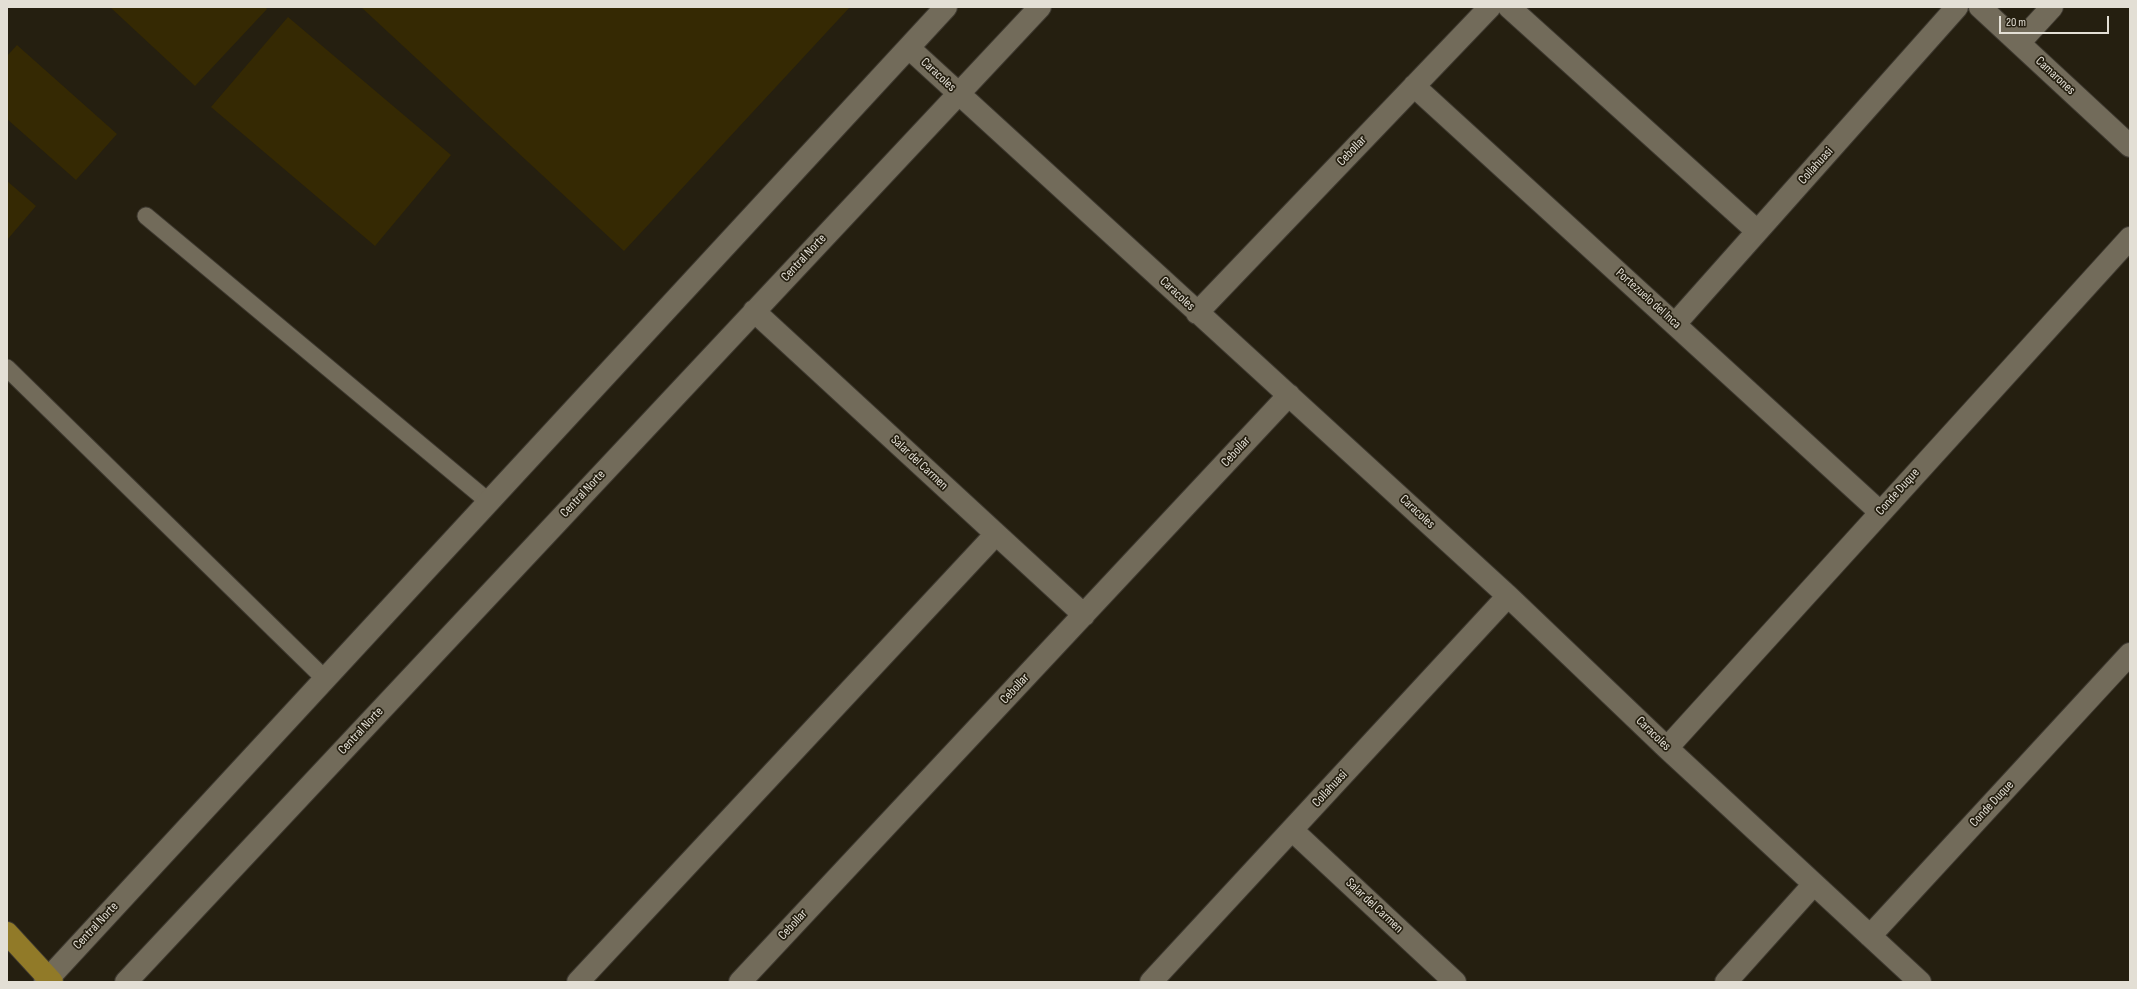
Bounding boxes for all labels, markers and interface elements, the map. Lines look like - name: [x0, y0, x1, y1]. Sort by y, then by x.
- scale bar: [2001, 8, 2111, 34]
- text: 20 m: [2006, 15, 2026, 30]
- street label: Camarones: [2032, 54, 2078, 98]
- street label: Caracoles: [917, 55, 959, 95]
- street label: Cebollar: [1334, 133, 1370, 169]
- street label: Collahuasi: [1795, 144, 1837, 188]
- street label: Central Norte: [778, 231, 830, 285]
- street label: Portezuelo del Inca: [1612, 266, 1684, 332]
- street label: Caracoles: [1156, 274, 1198, 314]
- street label: Salar del Carmen: [887, 432, 951, 494]
- street label: Cebollar: [1218, 434, 1254, 470]
- street label: Conde Duque: [1873, 465, 1923, 519]
- street label: Central Norte: [557, 467, 609, 521]
- street label: Caracoles: [1396, 492, 1438, 532]
- street label: Cebollar: [997, 671, 1033, 707]
- street label: Central Norte: [335, 704, 387, 758]
- street label: Caracoles: [1632, 714, 1674, 754]
- street label: Collahuasi: [1309, 767, 1351, 811]
- street label: Conde Duque: [1967, 778, 2017, 830]
- street label: Salar del Carmen: [1342, 875, 1406, 937]
- street label: Central Norte: [70, 899, 122, 953]
- street label: Cebollar: [775, 907, 811, 943]

